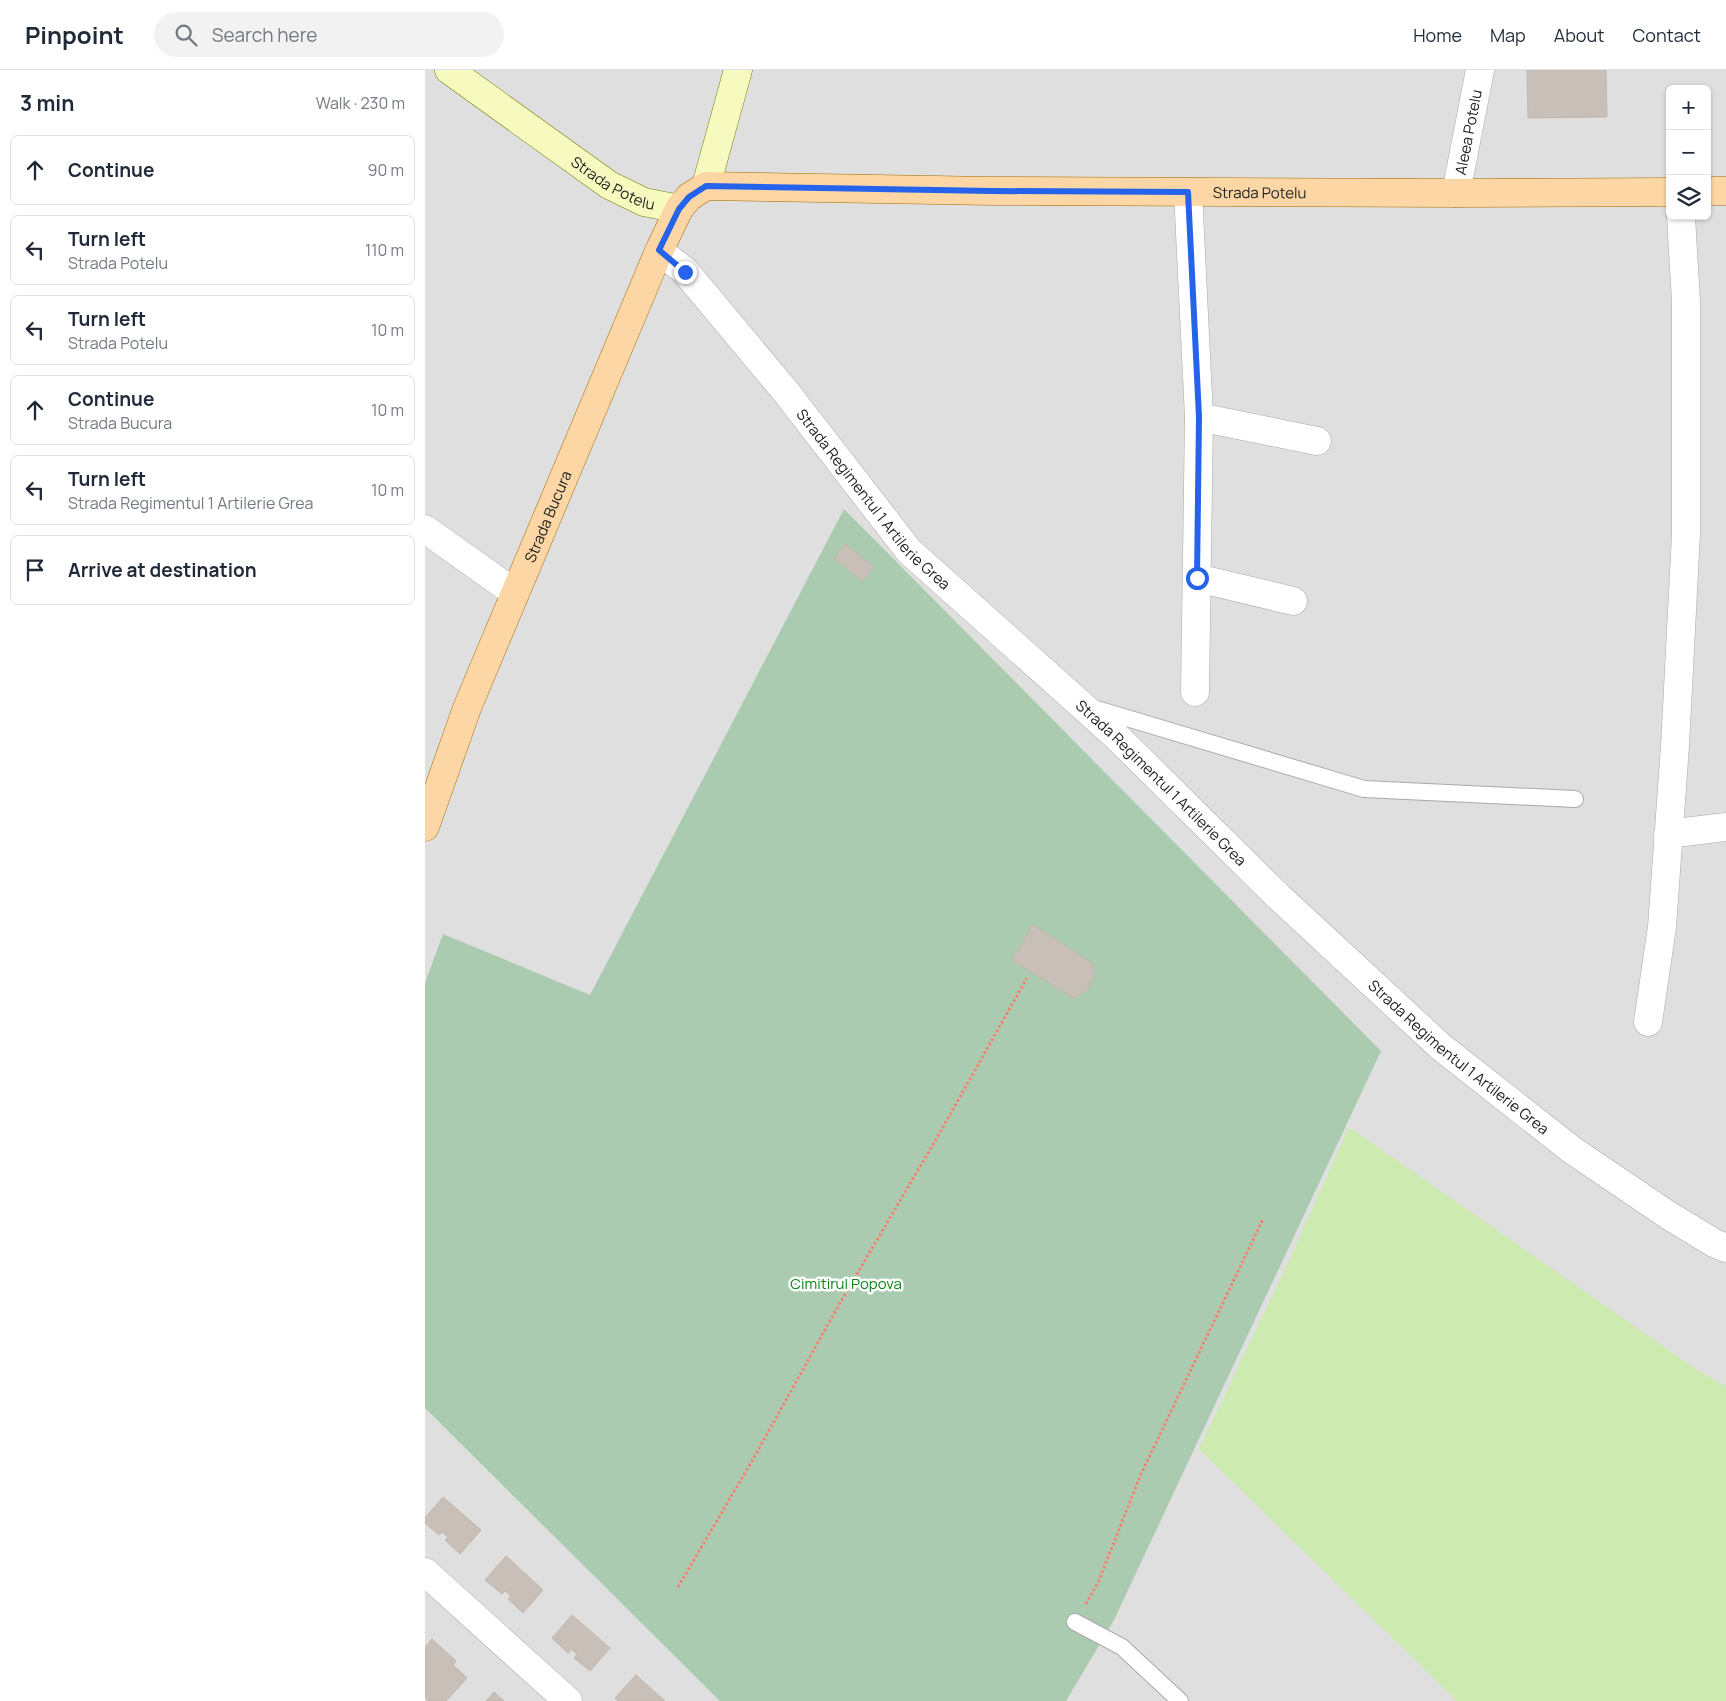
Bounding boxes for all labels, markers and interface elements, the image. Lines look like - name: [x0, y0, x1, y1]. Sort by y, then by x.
- search box: [154, 12, 504, 57]
- text: Pinpoint: [25, 18, 124, 51]
- icon: search: [172, 21, 200, 49]
- text: Search here: [212, 22, 317, 48]
- text: Home: [1413, 23, 1462, 47]
- text: Map: [1490, 23, 1526, 47]
- text: About: [1554, 23, 1604, 47]
- text: Contact: [1632, 23, 1701, 47]
- map controls: [1666, 85, 1711, 220]
- button: +: [1666, 85, 1711, 130]
- street label: Aleea Potelu: [1449, 88, 1486, 177]
- text: 3 min: [20, 89, 74, 117]
- text: Walk · 230 m: [316, 92, 405, 114]
- button: −: [1666, 130, 1711, 175]
- street label: Strada Potelu: [567, 151, 657, 214]
- icon: ahead: [21, 156, 49, 184]
- text: Continue: [68, 157, 154, 183]
- text: 90 m: [368, 159, 404, 181]
- button: layers: [1666, 175, 1711, 220]
- street label: Strada Potelu: [1213, 181, 1307, 203]
- text: Turn left: [68, 226, 146, 252]
- icon: left: [21, 236, 49, 264]
- text: 110 m: [365, 239, 404, 261]
- text: Strada Potelu: [68, 252, 168, 274]
- route end: [674, 261, 697, 284]
- text: Turn left: [68, 306, 146, 332]
- icon: left: [21, 316, 49, 344]
- text: 10 m: [371, 319, 404, 341]
- text: Strada Potelu: [68, 332, 168, 354]
- text: Continue: [68, 386, 154, 412]
- icon: ahead: [21, 396, 49, 424]
- text: 10 m: [371, 399, 404, 421]
- street label: Strada Regimentul 1 Artilerie Grea: [792, 404, 955, 594]
- text: Strada Bucura: [68, 412, 172, 434]
- text: Turn left: [68, 466, 146, 492]
- street label: Strada Bucura: [519, 467, 576, 566]
- icon: left: [21, 476, 49, 504]
- text: 10 m: [371, 479, 404, 501]
- text: Strada Regimentul 1 Artilerie Grea: [68, 492, 313, 514]
- icon: arrive: [21, 556, 49, 584]
- text: Arrive at destination: [68, 557, 257, 583]
- route start: [1186, 567, 1209, 590]
- street label: Strada Regimentul 1 Artilerie Grea: [1072, 695, 1252, 870]
- street label: Strada Regimentul 1 Artilerie Grea: [1364, 975, 1554, 1139]
- park label: Cimitirul Popova: [790, 1273, 902, 1294]

